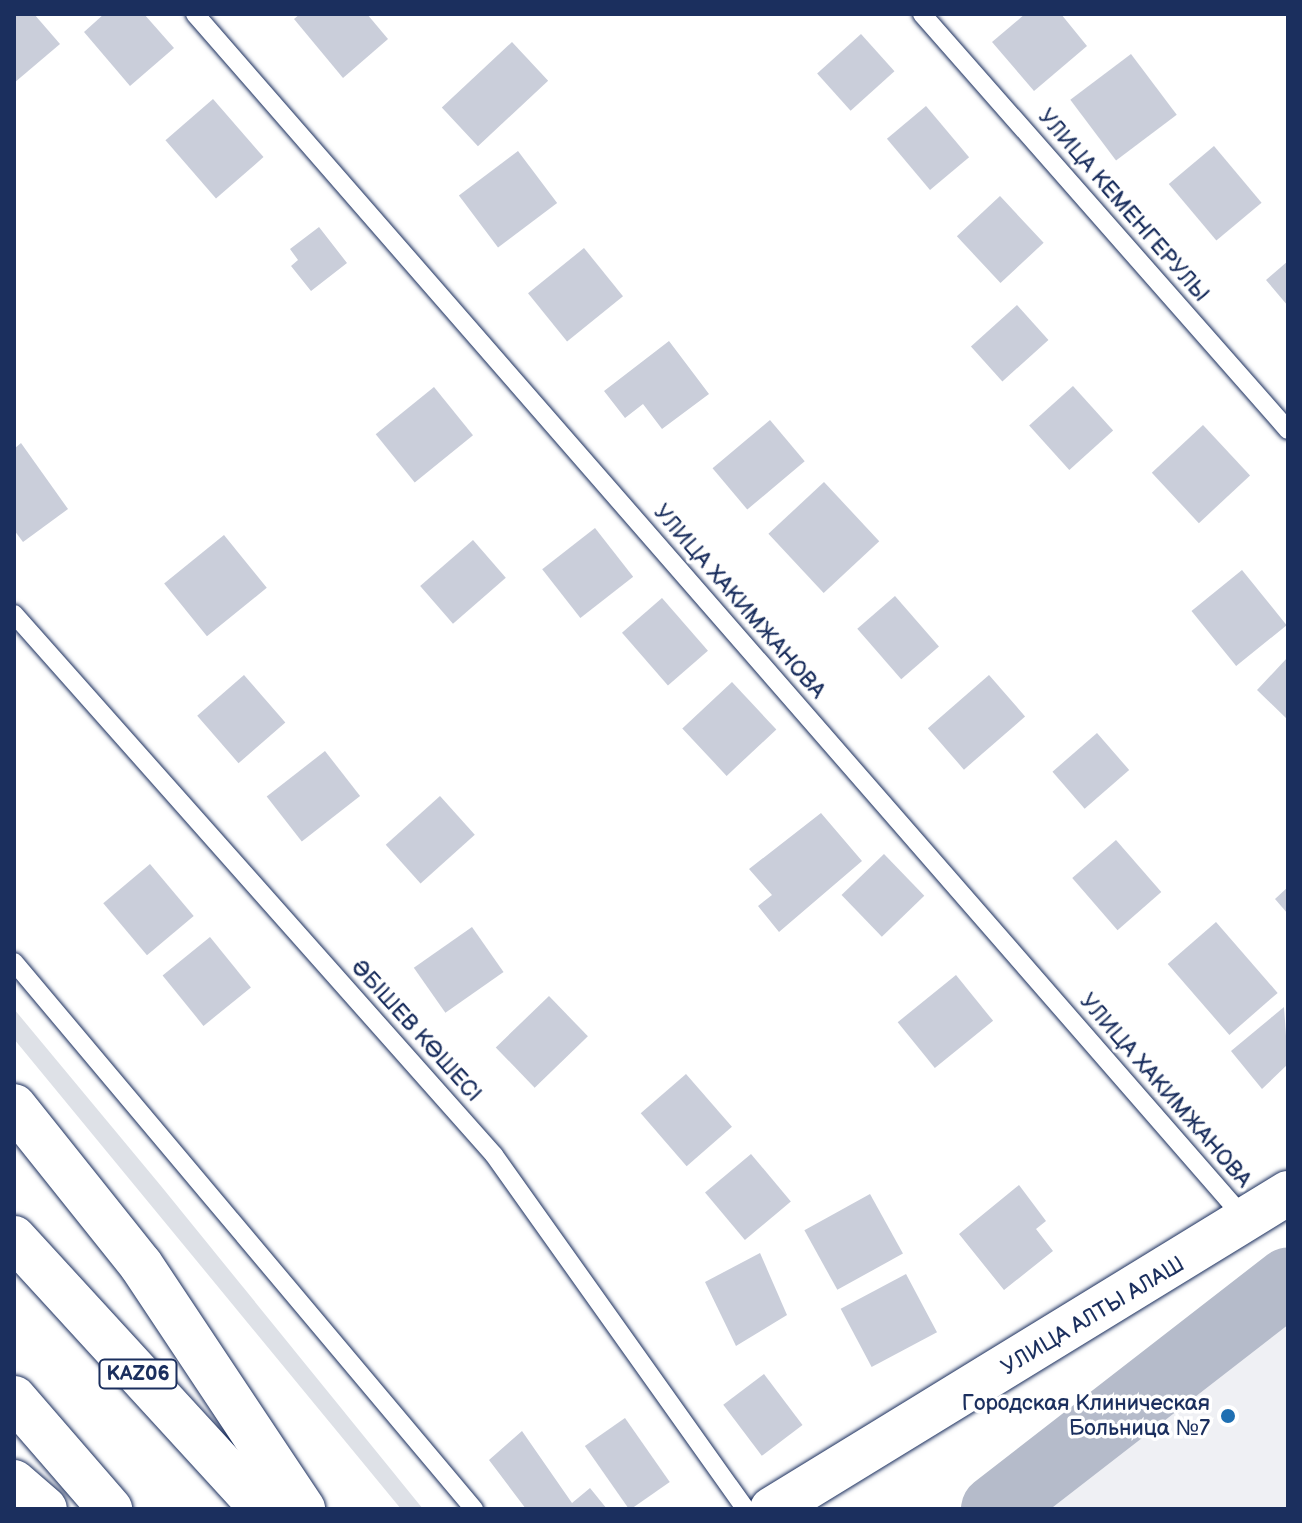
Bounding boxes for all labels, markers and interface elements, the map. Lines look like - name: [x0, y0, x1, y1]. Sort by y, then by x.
- street label: УЛИЦА КЕМЕНГЕРУЛЫ: [1032, 104, 1214, 308]
- street label: УЛИЦА ХАКИМЖАНОВА: [648, 500, 830, 704]
- street label: ӘБІШЕВ КӨШЕСІ: [345, 955, 487, 1107]
- street label: УЛИЦА ХАКИМЖАНОВА: [1074, 989, 1256, 1193]
- street label: УЛИЦА АЛТЫ АЛАШ: [997, 1251, 1189, 1381]
- road number: KАZ06: [98, 1358, 178, 1390]
- place label: Городская Клиническая Больница №7: [962, 1390, 1210, 1442]
- marker: Городская Клиническая Больница №7: [1217, 1405, 1239, 1427]

